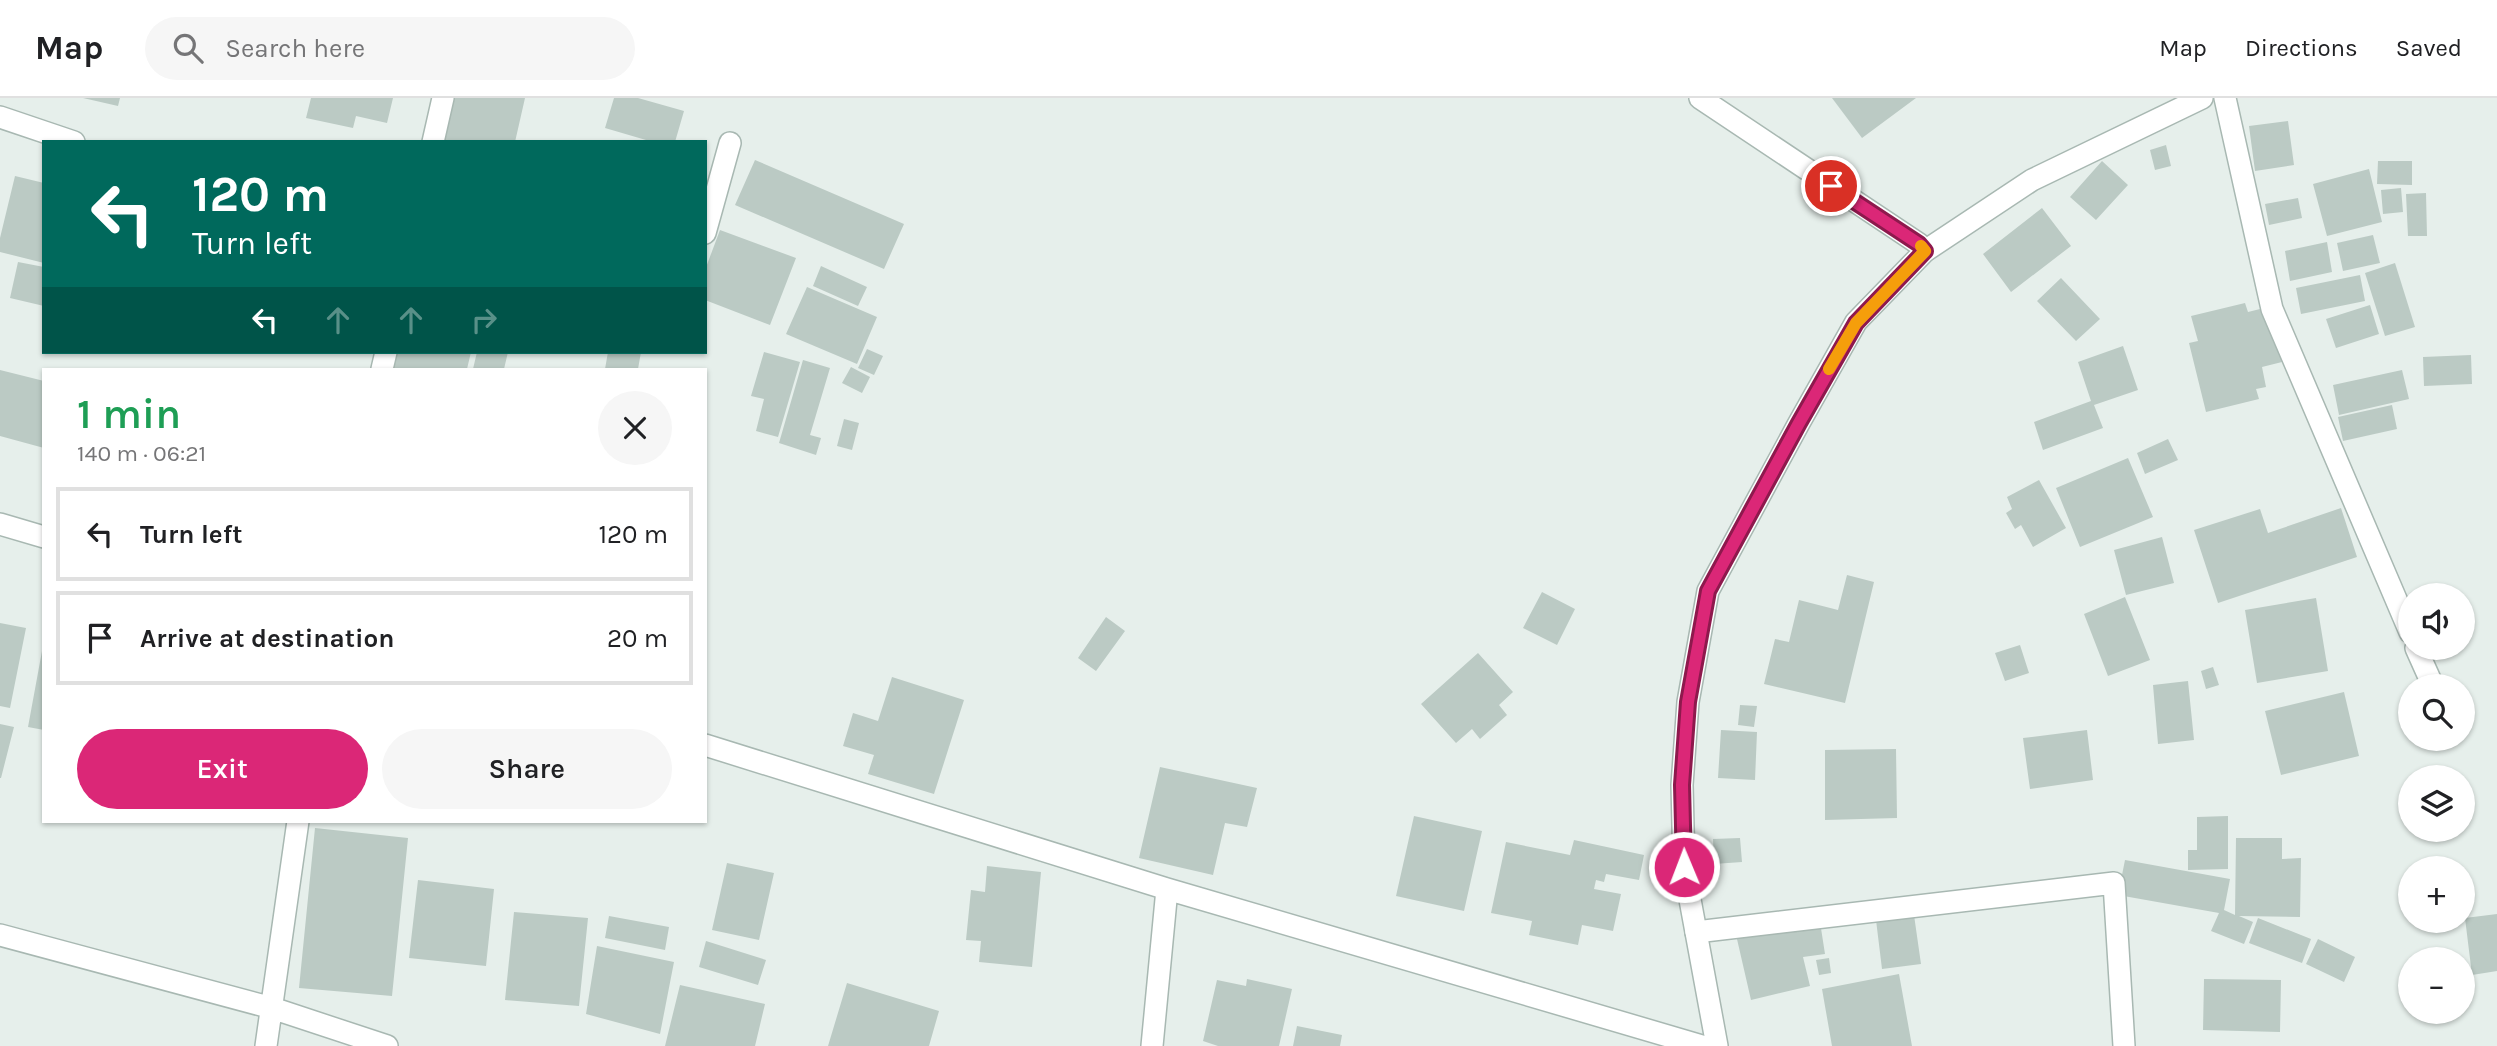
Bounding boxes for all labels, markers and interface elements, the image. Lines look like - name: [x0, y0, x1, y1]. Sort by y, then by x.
- search box: [145, 17, 635, 80]
- text: Map: [35, 29, 103, 67]
- icon: search: [169, 29, 207, 67]
- text: Search here: [225, 33, 365, 64]
- text: Map: [2159, 34, 2207, 62]
- text: Directions: [2245, 34, 2358, 62]
- text: Saved: [2396, 34, 2462, 62]
- pin: [1801, 156, 1861, 216]
- text: 120 m: [192, 166, 329, 223]
- icon: arrive: [1812, 167, 1850, 205]
- icon: left: [77, 168, 168, 259]
- text: Turn left: [192, 225, 312, 262]
- icon: left: [246, 301, 284, 339]
- icon: ahead: [319, 301, 357, 339]
- icon: ahead: [392, 301, 430, 339]
- icon: right: [465, 301, 503, 339]
- text: 1 min: [77, 389, 181, 439]
- button: close: [598, 391, 672, 465]
- text: 140 m · 06:21: [77, 440, 206, 467]
- icon: left: [81, 515, 119, 553]
- text: Turn left: [140, 519, 242, 550]
- text: 120 m: [598, 519, 668, 550]
- map controls: [2398, 583, 2475, 1024]
- button: sound: [2398, 583, 2475, 660]
- icon: arrive: [81, 619, 119, 657]
- text: Arrive at destination: [140, 623, 394, 654]
- text: 20 m: [607, 623, 668, 654]
- button: search: [2398, 674, 2475, 751]
- button: Exit: [77, 729, 368, 809]
- button: Share: [382, 729, 672, 809]
- button: layers: [2398, 765, 2475, 842]
- position arrow: [1647, 830, 1721, 904]
- button: +: [2398, 856, 2475, 933]
- button: −: [2398, 947, 2475, 1024]

